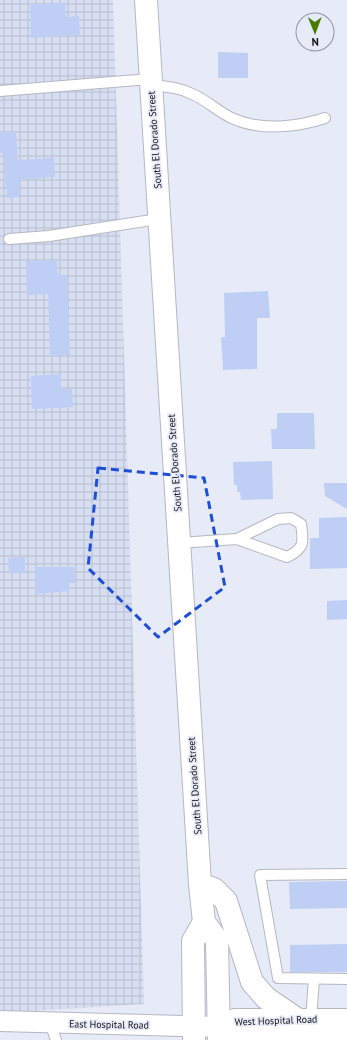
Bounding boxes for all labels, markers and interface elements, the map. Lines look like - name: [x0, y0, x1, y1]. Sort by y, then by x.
- north arrow: [295, 12, 335, 52]
- text: N: [311, 35, 319, 49]
- street label: South El Dorado Street: [145, 90, 164, 189]
- street label: South El Dorado Street: [165, 413, 184, 512]
- street label: South El Dorado Street: [185, 736, 204, 835]
- street label: West Hospital Road: [234, 1013, 318, 1028]
- street label: East Hospital Road: [69, 1017, 149, 1032]

